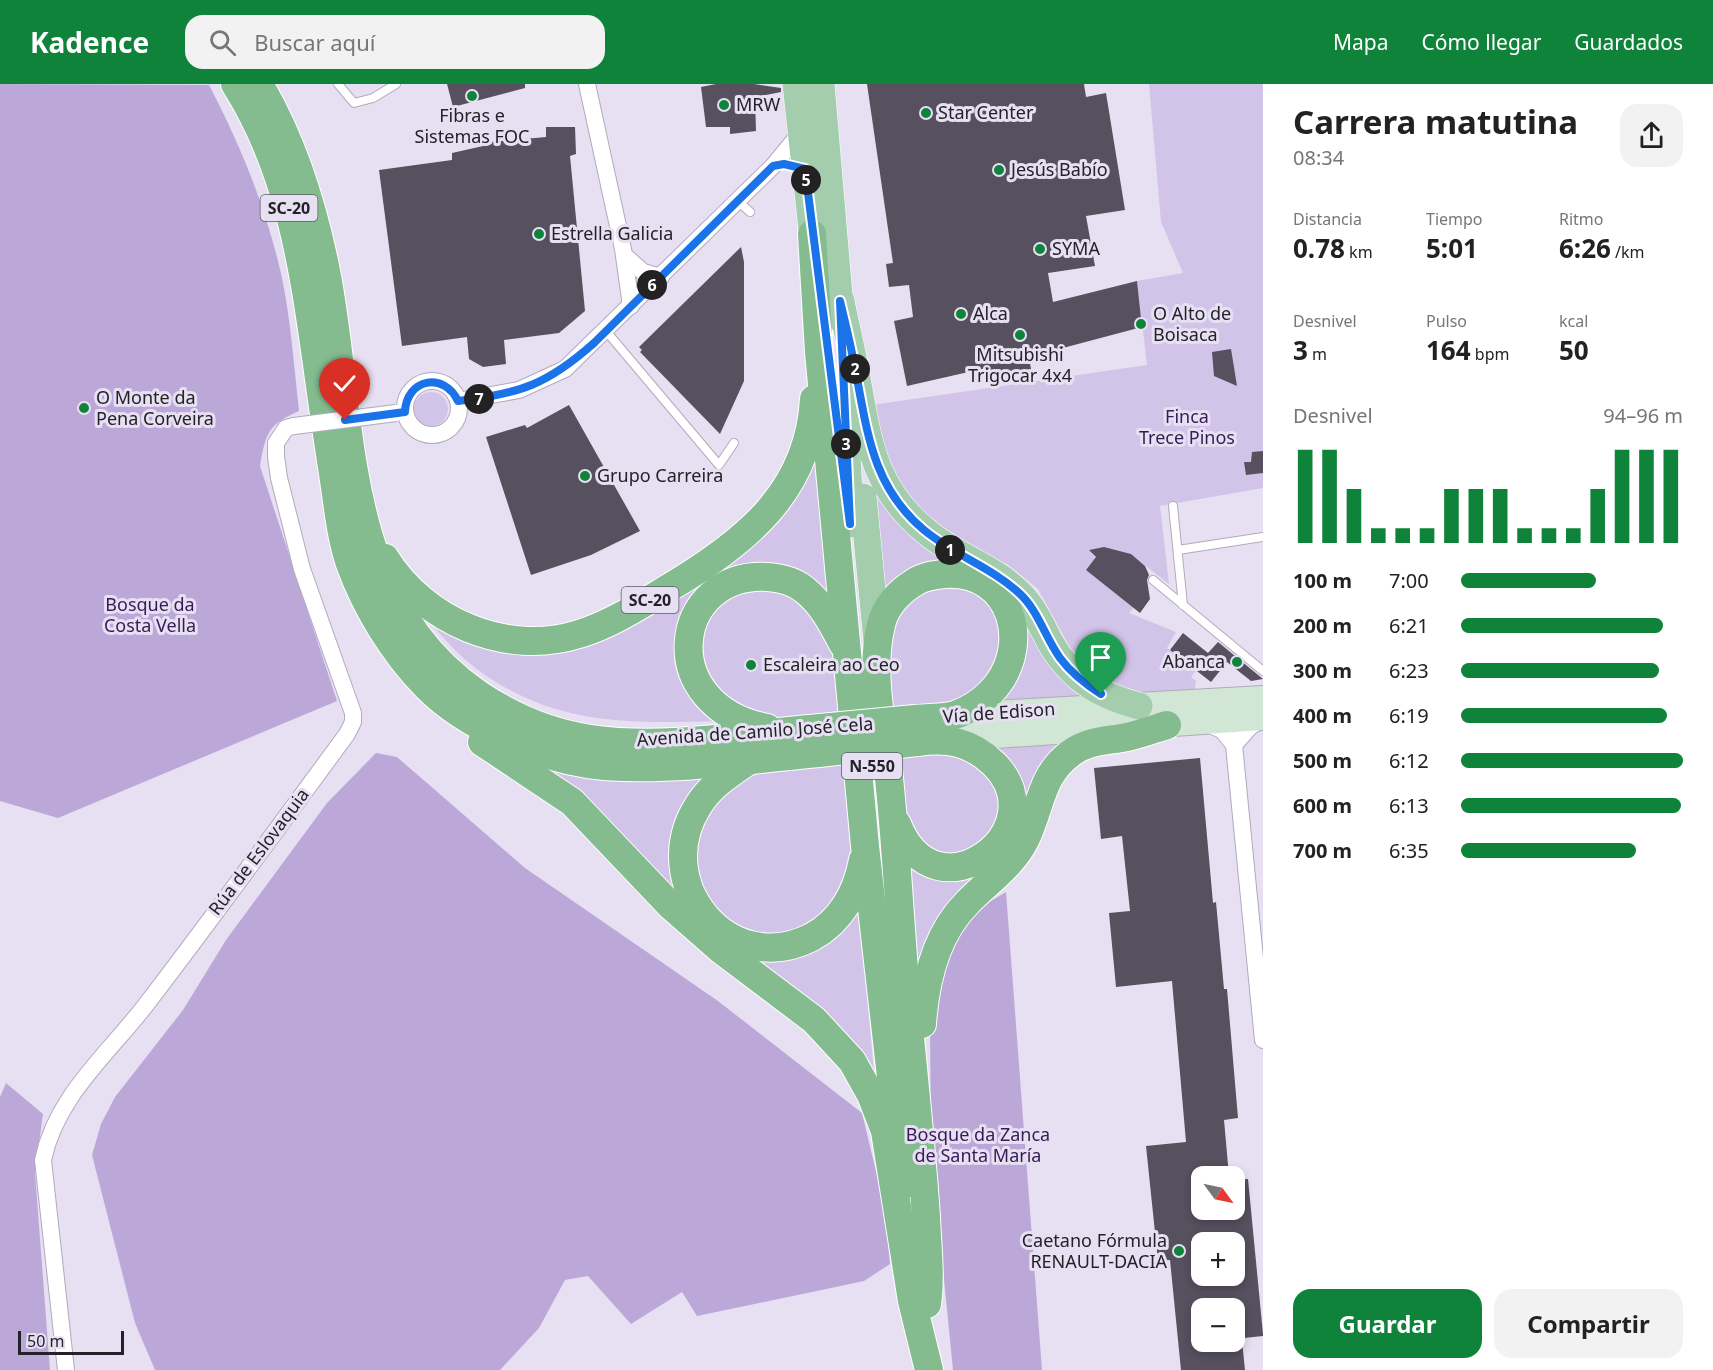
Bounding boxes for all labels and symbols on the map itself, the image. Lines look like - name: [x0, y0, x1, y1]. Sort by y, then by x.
- marker: Fibras e Sistemas FOC: [465, 89, 479, 103]
- place label: MRW: [736, 92, 781, 116]
- marker: MRW: [717, 98, 731, 112]
- place label: Star Center: [938, 100, 1034, 124]
- place label: Fibras e Sistemas FOC: [415, 103, 529, 148]
- marker: Star Center: [919, 106, 933, 120]
- place label: Jesús Babío: [1009, 157, 1108, 181]
- marker: Jesús Babío: [992, 163, 1006, 177]
- pin: 5: [791, 165, 821, 195]
- road number: SC-20: [260, 195, 318, 221]
- place label: Estrella Galicia: [551, 221, 673, 245]
- marker: Estrella Galicia: [532, 227, 546, 241]
- place label: SYMA: [1052, 236, 1100, 260]
- marker: SYMA: [1033, 242, 1047, 256]
- pin: 6: [637, 270, 667, 300]
- place label: Alca: [973, 301, 1008, 325]
- place label: O Alto de Boisaca: [1153, 301, 1231, 346]
- marker: Alca: [954, 307, 968, 321]
- marker: O Alto de Boisaca: [1134, 317, 1148, 331]
- marker: Mitsubishi Trigocar 4x4: [1013, 328, 1027, 342]
- place label: Mitsubishi Trigocar 4x4: [968, 342, 1072, 387]
- pin: 2: [840, 354, 870, 384]
- pin: [319, 358, 370, 420]
- pin: 7: [464, 384, 494, 414]
- place label: O Monte da Pena Corveira: [96, 385, 214, 430]
- marker: O Monte da Pena Corveira: [77, 401, 91, 415]
- park label: Finca Trece Pinos: [1139, 404, 1235, 449]
- pin: 3: [831, 429, 861, 459]
- place label: Grupo Carreira: [597, 463, 723, 487]
- marker: Grupo Carreira: [578, 469, 592, 483]
- pin: 1: [935, 535, 965, 565]
- road number: SC-20: [622, 587, 678, 613]
- park label: Bosque da Costa Vella: [104, 592, 196, 637]
- pin: [1075, 632, 1126, 694]
- place label: Abanca: [1162, 649, 1225, 673]
- place label: Escaleira ao Ceo: [763, 652, 900, 676]
- marker: Abanca: [1230, 655, 1244, 669]
- marker: Escaleira ao Ceo: [744, 658, 758, 672]
- street label: Vía de Edison: [942, 696, 1056, 728]
- street label: Avenida de Camilo José Cela: [636, 711, 874, 751]
- road number: N-550: [842, 753, 902, 779]
- street label: Rúa de Eslovaquia: [203, 783, 314, 920]
- park label: Bosque da Zanca de Santa María: [906, 1122, 1050, 1167]
- north arrow: [1191, 1166, 1245, 1220]
- place label: Caetano Fórmula RENAULT-DACIA: [1022, 1228, 1167, 1273]
- marker: Caetano Fórmula RENAULT-DACIA: [1172, 1244, 1186, 1258]
- scale bar: [18, 1328, 124, 1356]

